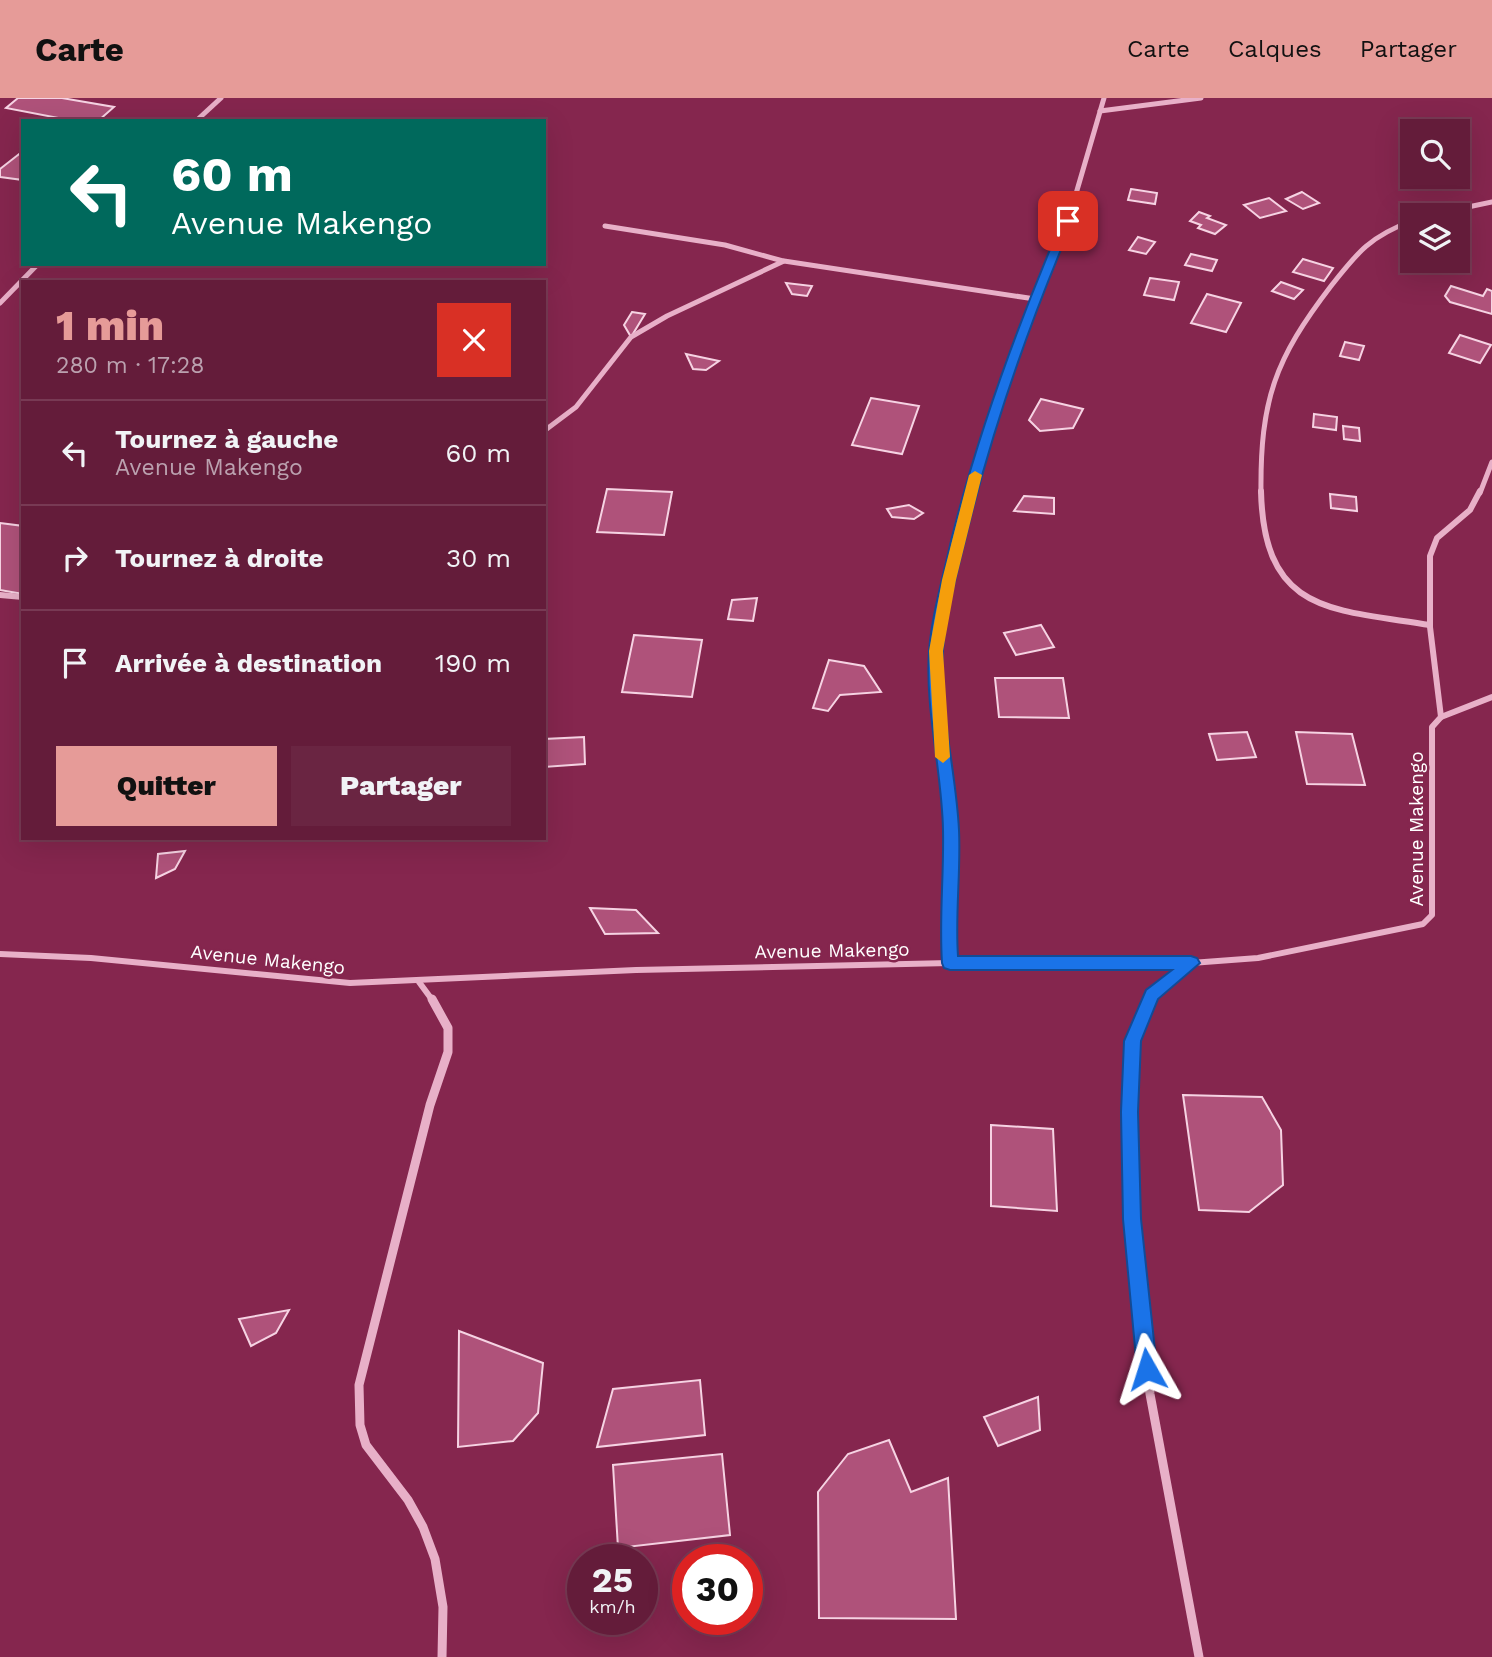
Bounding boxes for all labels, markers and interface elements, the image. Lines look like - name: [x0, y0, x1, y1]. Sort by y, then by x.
- text: Carte: [35, 30, 124, 69]
- text: Carte: [1127, 35, 1190, 63]
- text: Calques: [1228, 35, 1322, 63]
- text: Partager: [1360, 35, 1457, 63]
- map controls: [1400, 119, 1470, 273]
- button: search: [1400, 119, 1470, 189]
- text: 60 m: [171, 145, 293, 203]
- icon: left: [56, 147, 147, 238]
- pin: [1038, 191, 1098, 251]
- icon: arrive: [1049, 202, 1087, 240]
- button: layers: [1400, 203, 1470, 273]
- text: Avenue Makengo: [171, 204, 432, 242]
- text: 1 min: [56, 301, 164, 350]
- button: close: [437, 303, 511, 377]
- text: 280 m · 17:28: [56, 352, 204, 379]
- text: Tournez à gauche: [115, 424, 338, 454]
- icon: left: [56, 434, 94, 472]
- text: 60 m: [445, 438, 511, 468]
- text: Avenue Makengo: [115, 454, 303, 481]
- icon: right: [56, 539, 94, 577]
- text: Tournez à droite: [115, 543, 324, 573]
- text: 30 m: [446, 543, 511, 573]
- icon: arrive: [56, 644, 94, 682]
- text: Arrivée à destination: [115, 648, 382, 678]
- text: 190 m: [435, 648, 511, 678]
- button: Quitter: [56, 746, 277, 826]
- button: Partager: [291, 746, 511, 826]
- street label: Avenue Makengo: [1405, 751, 1428, 907]
- street label: Avenue Makengo: [754, 938, 910, 963]
- street label: Avenue Makengo: [190, 940, 346, 979]
- position arrow: [1110, 1332, 1184, 1406]
- speed limit sign: 30: [672, 1544, 763, 1635]
- text: 25: [592, 1559, 633, 1601]
- text: km/h: [589, 1596, 636, 1617]

